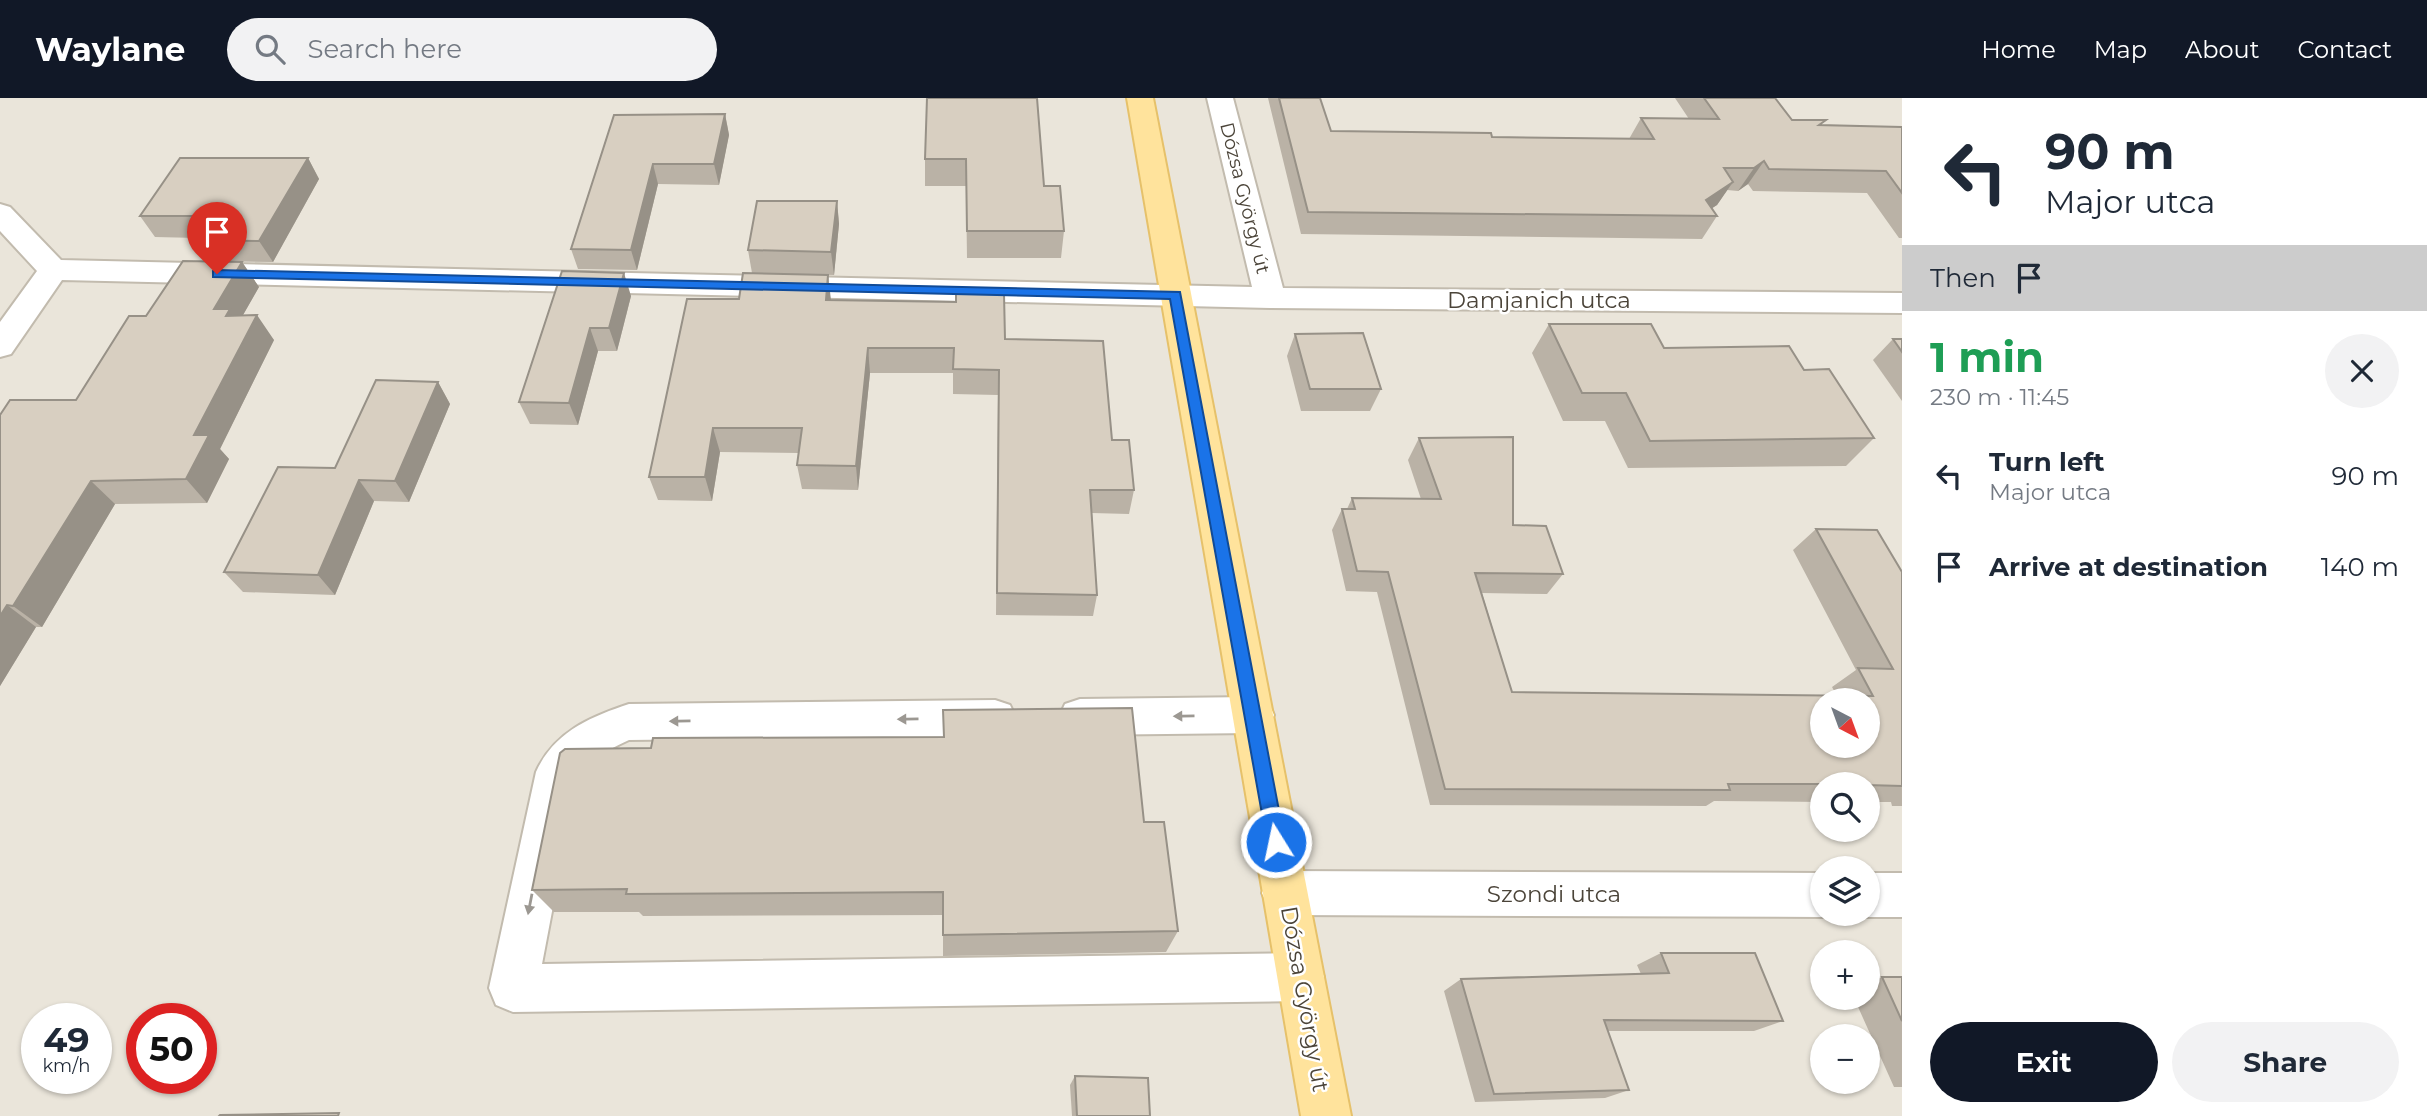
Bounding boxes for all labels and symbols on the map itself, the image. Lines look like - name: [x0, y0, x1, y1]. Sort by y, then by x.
- street label: Dózsa György út: [1215, 120, 1275, 276]
- pin: [187, 202, 247, 274]
- street label: Damjanich utca: [1447, 286, 1631, 314]
- north arrow: [1810, 688, 1880, 758]
- one-way arrow: [1173, 710, 1195, 722]
- one-way arrow: [897, 713, 919, 725]
- one-way arrow: [669, 716, 691, 727]
- position arrow: [1239, 805, 1313, 879]
- street label: Szondi utca: [1487, 880, 1621, 908]
- one-way arrow: [525, 893, 536, 915]
- street label: Dózsa György út: [1275, 904, 1335, 1094]
- speed limit sign: 50: [126, 1003, 217, 1094]

